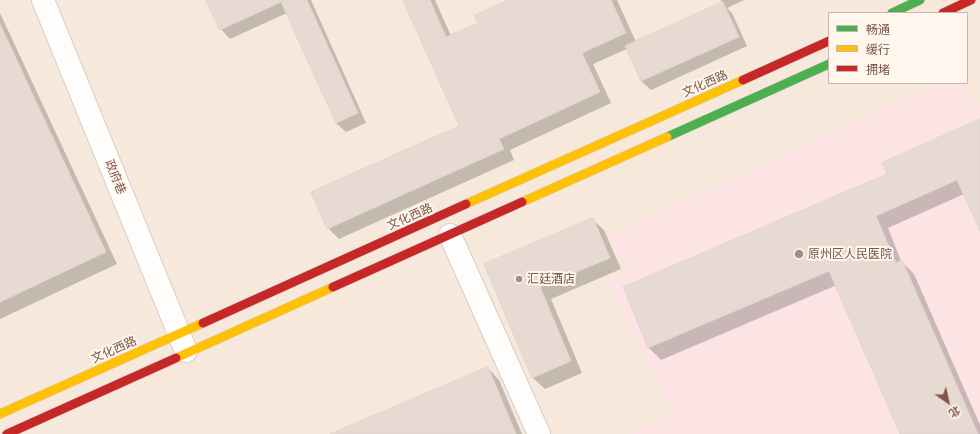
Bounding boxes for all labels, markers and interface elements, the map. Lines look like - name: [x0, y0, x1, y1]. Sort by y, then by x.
- legend: [828, 12, 968, 84]
- text: 畅通: [866, 22, 890, 37]
- text: 缓行: [866, 42, 890, 57]
- text: 拥堵: [866, 62, 890, 77]
- street label: 文化西路: [680, 68, 730, 100]
- street label: 政府巷: [102, 158, 128, 196]
- street label: 文化西路: [385, 201, 435, 233]
- place label: 原州区人民医院: [808, 247, 892, 261]
- marker: 原州区人民医院: [793, 248, 805, 260]
- place label: 汇廷酒店: [527, 272, 575, 286]
- marker: 汇廷酒店: [514, 274, 524, 284]
- street label: 文化西路: [89, 334, 139, 366]
- north arrow: [928, 382, 968, 422]
- text: 北: [946, 403, 963, 421]

